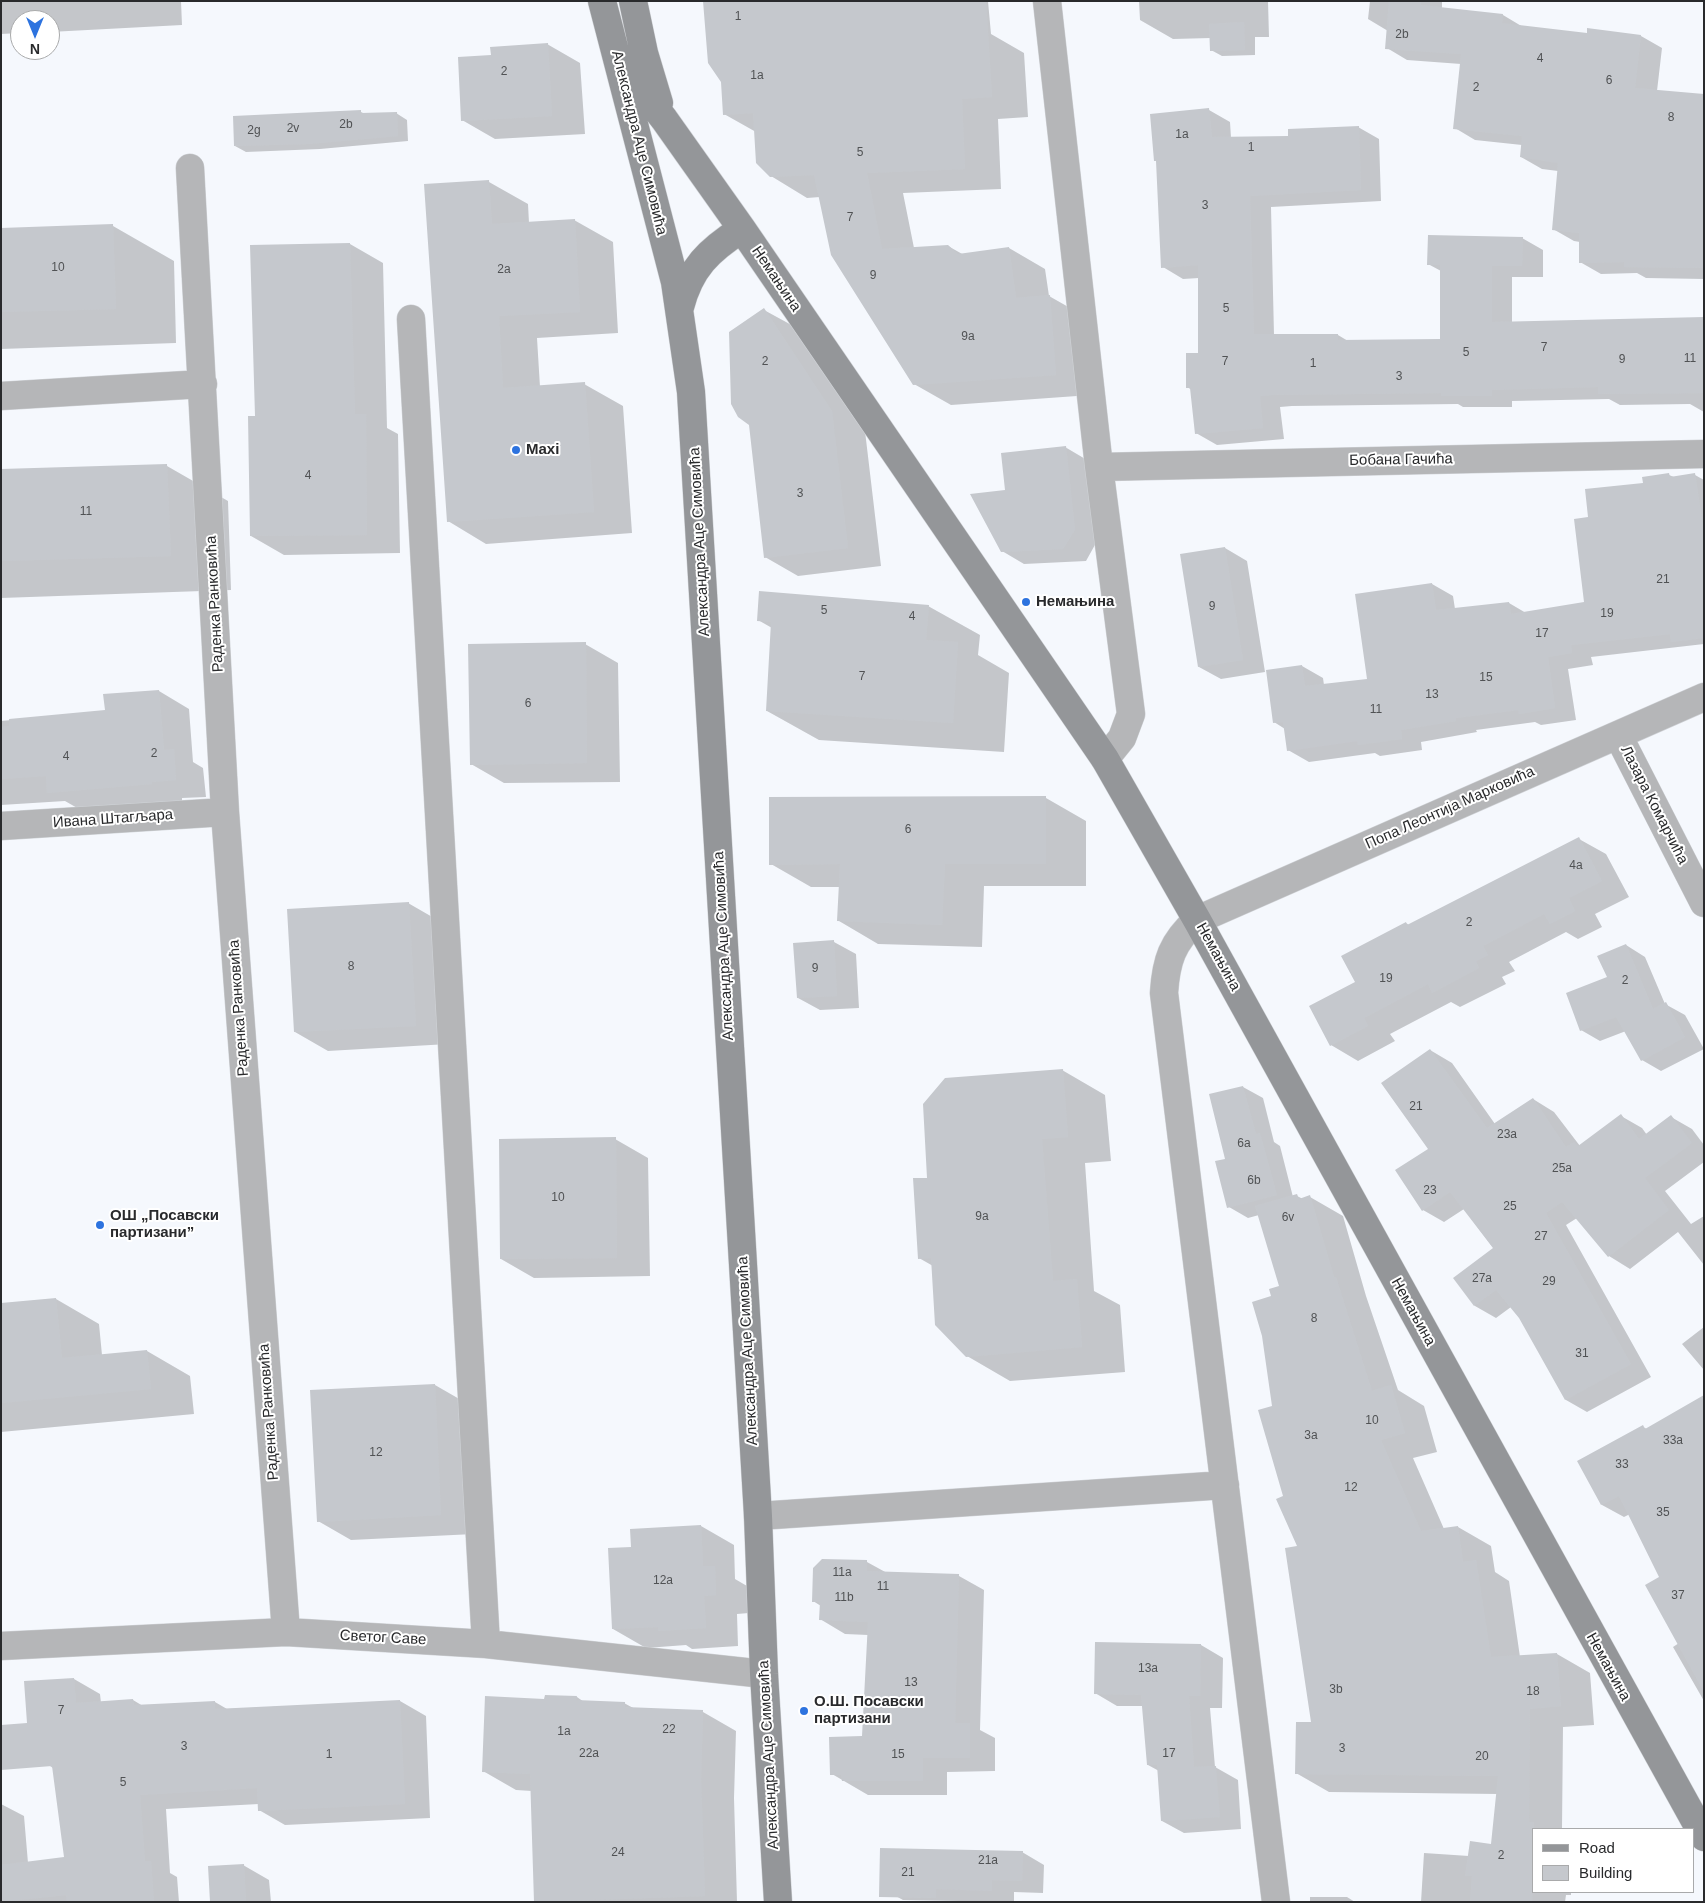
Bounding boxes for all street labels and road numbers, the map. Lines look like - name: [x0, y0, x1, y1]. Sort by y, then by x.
- street label: Александра Аце Симовића: [607, 49, 671, 237]
- street label: Немањина: [748, 243, 804, 315]
- street label: Александра Аце Симовића: [686, 447, 714, 637]
- street label: Бобана Гачића: [1349, 450, 1453, 470]
- street label: Раденка Ранковића: [202, 535, 228, 673]
- street label: Лазара Комарчића: [1616, 743, 1692, 867]
- street label: Попа Леонтија Марковића: [1363, 763, 1537, 853]
- street label: Ивана Штагљара: [52, 806, 174, 832]
- street label: Александра Аце Симовића: [710, 851, 738, 1041]
- street label: Немањина: [1192, 920, 1244, 994]
- street label: Раденка Ранковића: [225, 939, 253, 1077]
- street label: Александра Аце Симовића: [734, 1256, 762, 1446]
- street label: Немањина: [1387, 1275, 1439, 1349]
- street label: Раденка Ранковића: [255, 1343, 283, 1481]
- street label: Светог Саве: [339, 1627, 427, 1649]
- street label: Немањина: [1582, 1630, 1634, 1704]
- street label: Александра Аце Симовића: [755, 1660, 783, 1850]

